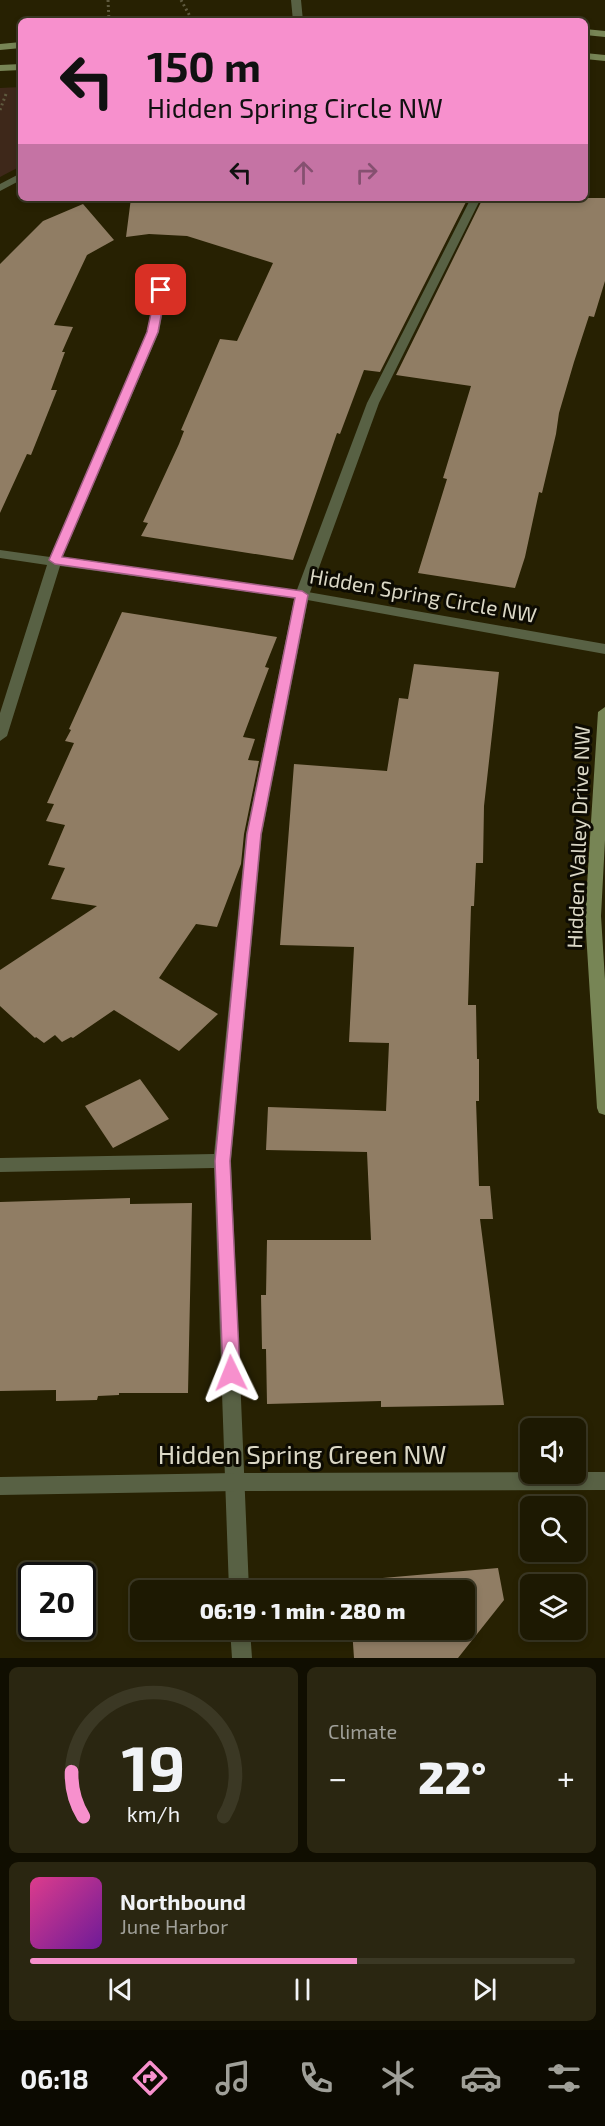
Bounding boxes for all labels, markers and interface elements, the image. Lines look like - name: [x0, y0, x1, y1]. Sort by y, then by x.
- text: 150 m: [147, 40, 261, 90]
- icon: left: [48, 42, 126, 120]
- text: Hidden Spring Circle NW: [147, 91, 443, 123]
- icon: left: [224, 156, 257, 189]
- icon: ahead: [287, 156, 320, 189]
- icon: right: [350, 156, 383, 189]
- pin: [135, 264, 186, 315]
- icon: arrive: [144, 273, 177, 306]
- street label: Hidden Spring Circle NW: [308, 562, 539, 627]
- street label: Hidden Valley Drive NW: [561, 725, 594, 949]
- position arrow: [199, 1341, 263, 1405]
- map controls: [520, 1418, 586, 1640]
- button: sound: [520, 1418, 586, 1484]
- street label: Hidden Spring Green NW: [158, 1438, 446, 1469]
- button: search: [520, 1496, 586, 1562]
- speed limit sign: 20: [18, 1562, 96, 1640]
- button: layers: [520, 1574, 586, 1640]
- text: 06:19 · 1 min · 280 m: [200, 1597, 405, 1623]
- text: Climate: [328, 1719, 397, 1743]
- text: 19: [122, 1729, 185, 1804]
- text: 22°: [418, 1749, 486, 1803]
- text: −: [328, 1757, 347, 1797]
- text: +: [557, 1757, 575, 1797]
- text: km/h: [127, 1801, 180, 1826]
- text: Northbound: [120, 1888, 246, 1914]
- text: June Harbor: [120, 1914, 228, 1938]
- icon: previous: [104, 1973, 137, 2006]
- icon: pause: [286, 1973, 319, 2006]
- icon: next: [468, 1973, 501, 2006]
- icon: directions: [129, 2057, 171, 2099]
- icon: music: [212, 2057, 254, 2099]
- icon: phone: [295, 2057, 337, 2099]
- icon: climate: [377, 2057, 419, 2099]
- icon: car: [460, 2057, 502, 2099]
- icon: filters: [543, 2057, 585, 2099]
- text: 06:18: [20, 2062, 89, 2094]

